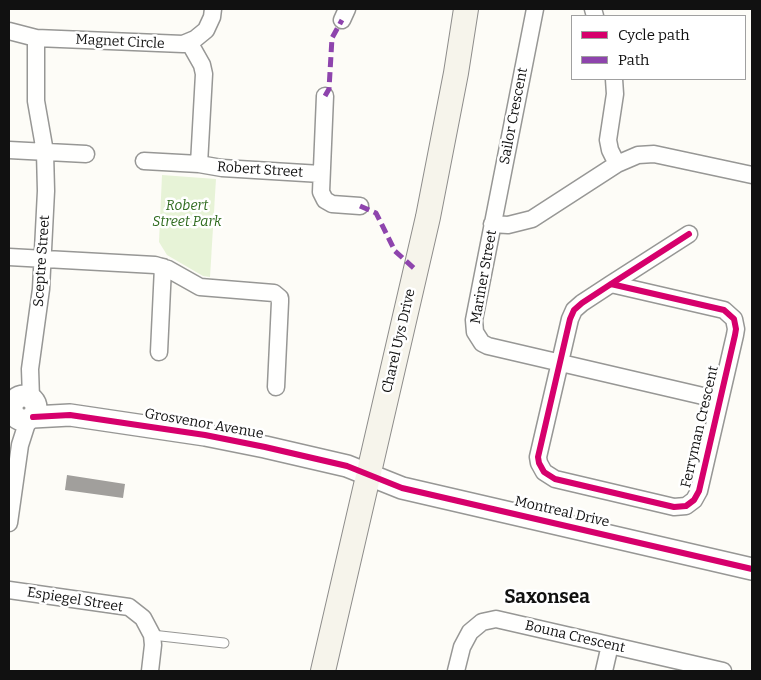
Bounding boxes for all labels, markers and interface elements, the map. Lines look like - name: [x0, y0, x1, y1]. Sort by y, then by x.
- legend: [571, 15, 746, 80]
- text: Cycle path: [618, 26, 690, 44]
- street label: Magnet Circle: [75, 31, 165, 53]
- text: Path: [618, 51, 649, 69]
- street label: Sailor Crescent: [496, 66, 532, 166]
- street label: Robert Street: [216, 159, 304, 181]
- park label: Robert Street Park: [152, 198, 222, 230]
- street label: Sceptre Street: [30, 214, 54, 308]
- street label: Mariner Street: [467, 229, 501, 325]
- street label: Charel Uys Drive: [379, 287, 419, 395]
- street label: Ferryman Crescent: [678, 364, 722, 490]
- street label: Grosvenor Avenue: [143, 405, 265, 443]
- street label: Montreal Drive: [513, 493, 611, 531]
- street label: Espiegel Street: [26, 584, 124, 616]
- district label: Saxonsea: [504, 587, 590, 609]
- street label: Bouna Crescent: [523, 617, 627, 657]

